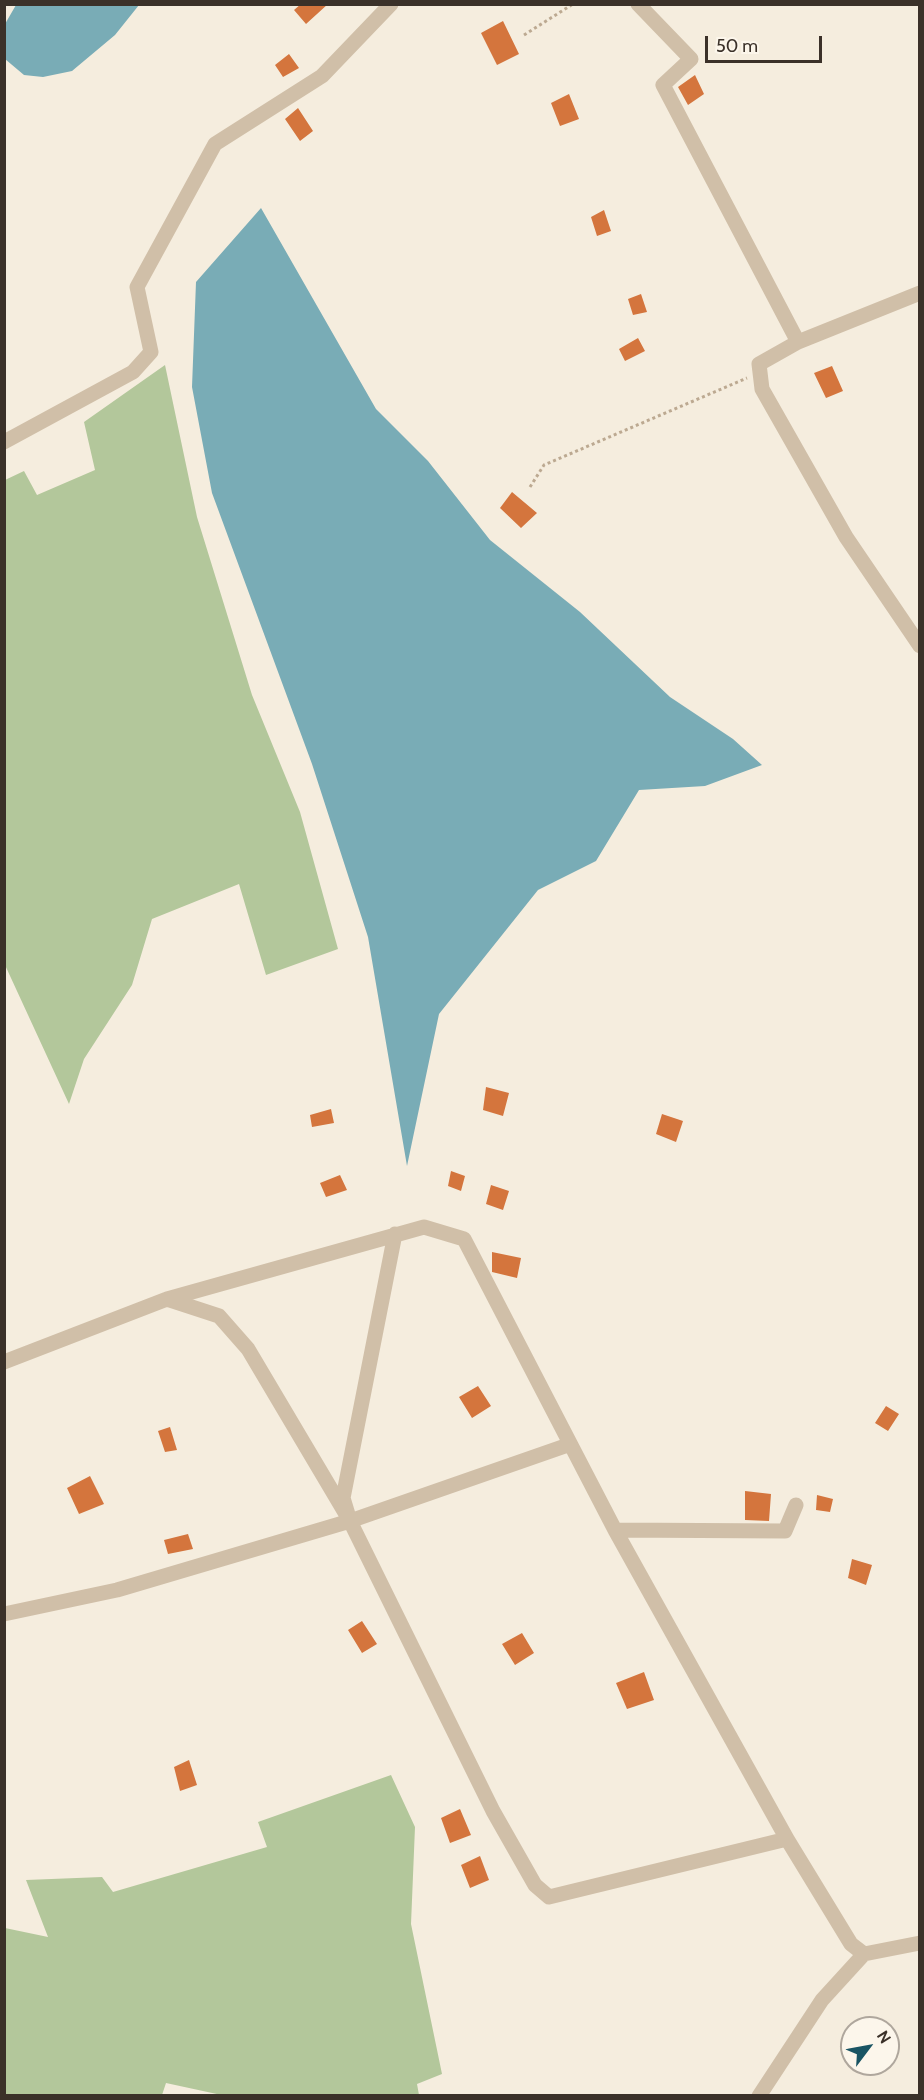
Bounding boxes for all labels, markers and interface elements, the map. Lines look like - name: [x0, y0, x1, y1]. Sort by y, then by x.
- scale bar: [708, 24, 825, 62]
- text: 50 m: [716, 35, 758, 57]
- north arrow: [840, 2016, 900, 2076]
- text: N: [873, 2027, 895, 2047]

